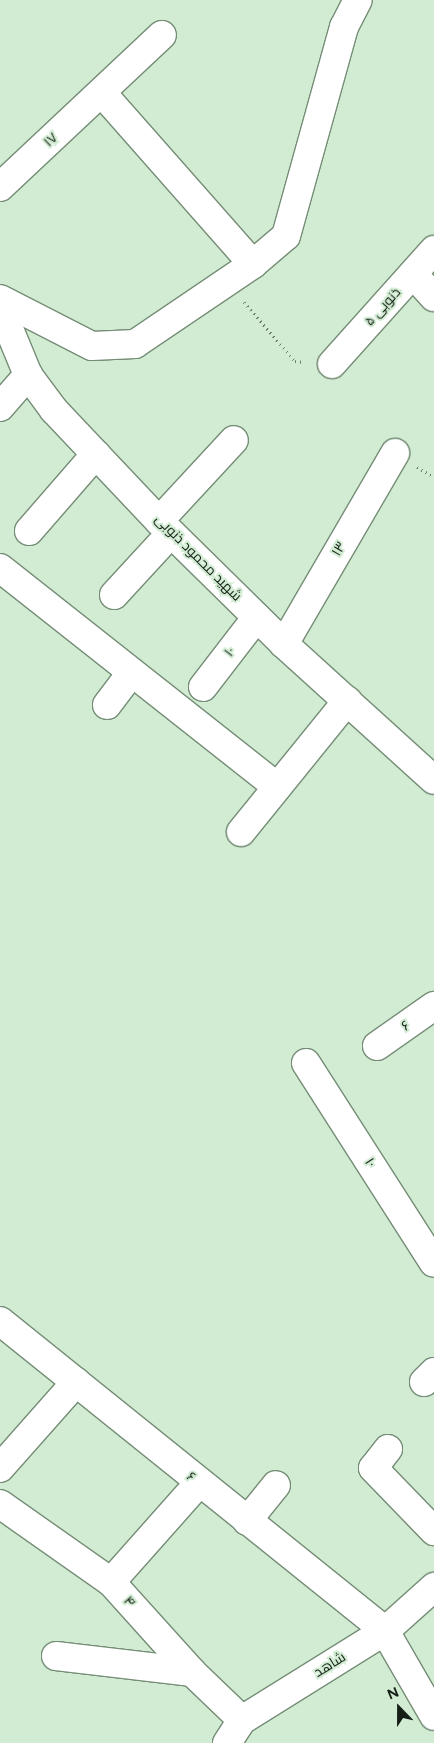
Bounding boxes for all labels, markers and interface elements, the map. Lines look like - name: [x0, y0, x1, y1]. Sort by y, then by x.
- street label: ۱۷: [40, 129, 62, 151]
- street label: ذنوبی ۵: [361, 284, 405, 330]
- street label: شهید محمود ذنوبی: [151, 511, 245, 605]
- street label: ۱۳: [328, 539, 350, 559]
- street label: ۱۰: [221, 644, 239, 660]
- street label: ۶: [398, 1017, 414, 1035]
- street label: ۱۰: [361, 1155, 379, 1171]
- street label: ۶: [183, 1468, 199, 1486]
- street label: ۴: [120, 1593, 138, 1611]
- street label: شاهد: [311, 1649, 349, 1681]
- north arrow: [374, 1683, 424, 1733]
- text: N: [385, 1684, 401, 1704]

